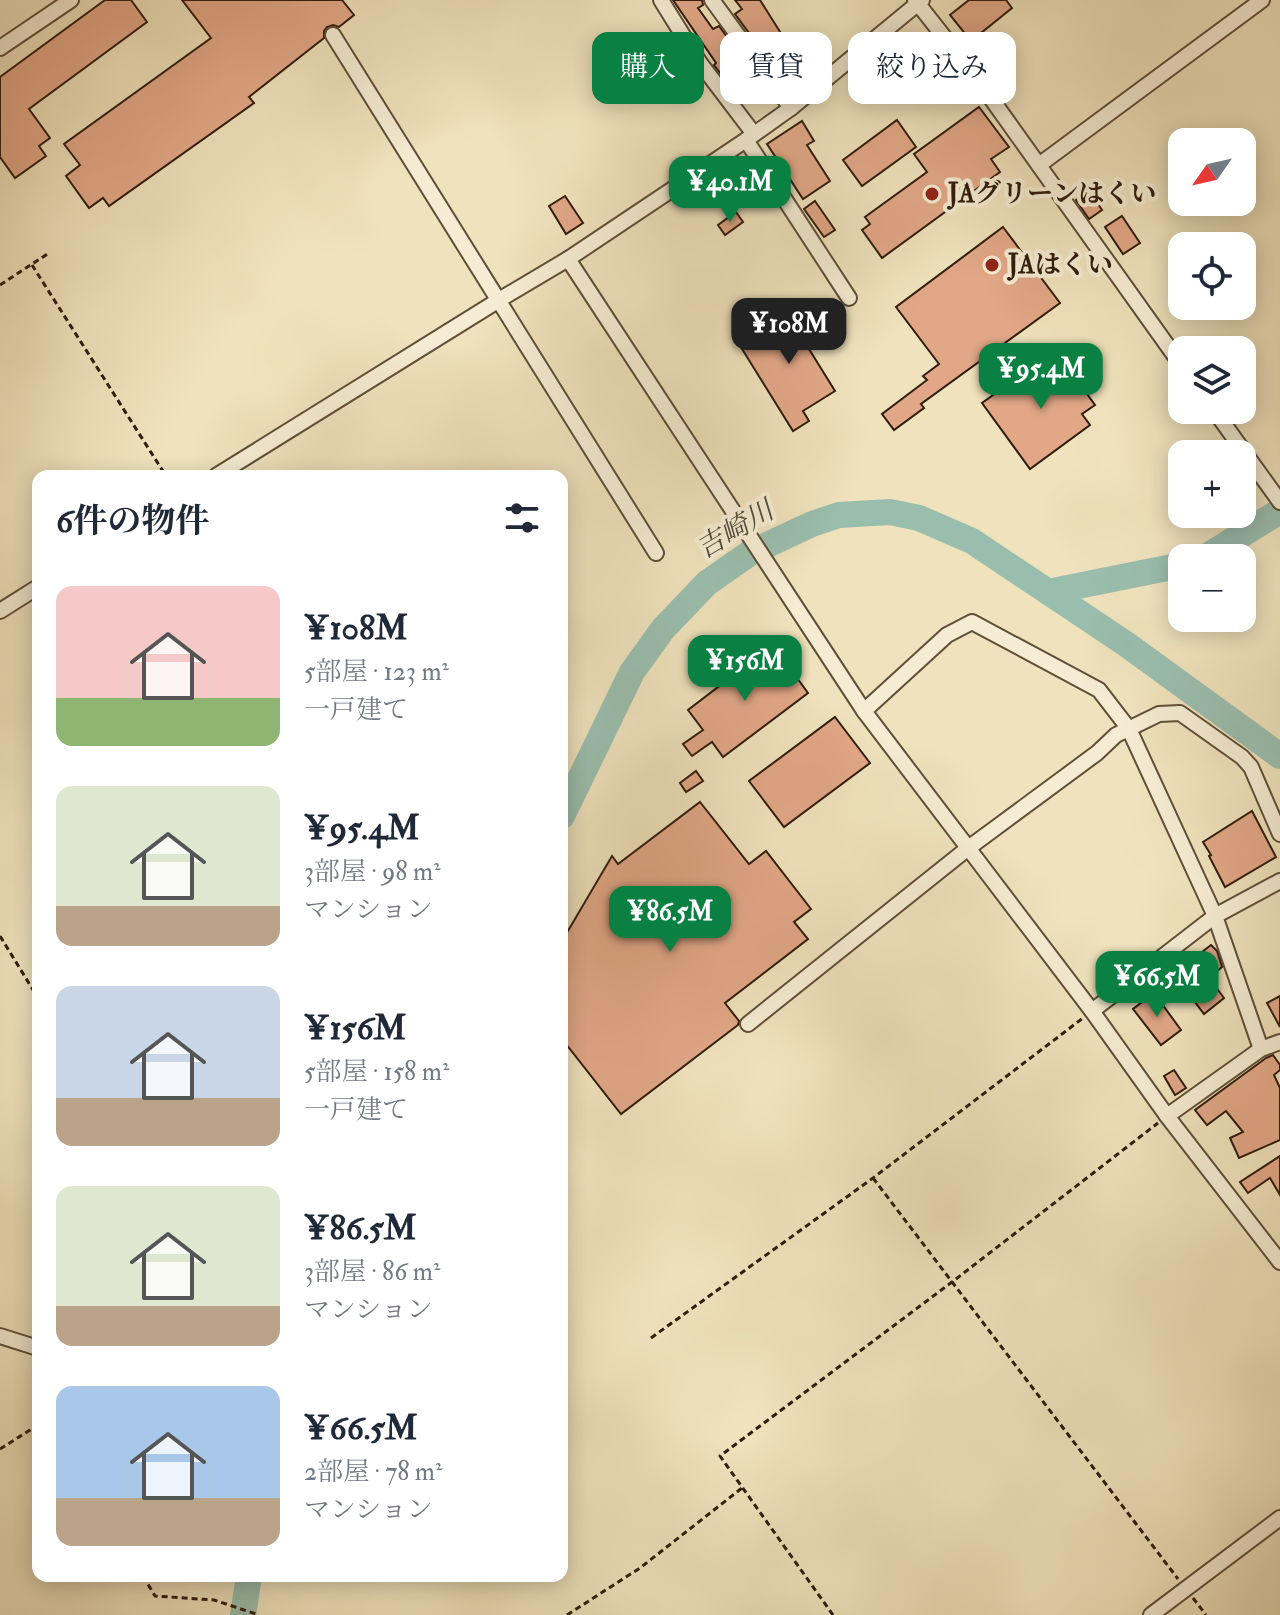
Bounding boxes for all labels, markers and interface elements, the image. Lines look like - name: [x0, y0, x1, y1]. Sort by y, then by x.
- chip: 購入: [592, 32, 704, 104]
- chip: 賃貸: [720, 32, 832, 104]
- chip: 絞り込み: [848, 32, 1016, 104]
- north arrow: [1168, 128, 1256, 216]
- map controls: [1168, 128, 1256, 632]
- pin: ¥40.1M: [665, 156, 795, 224]
- text: ¥40.1M: [687, 166, 773, 198]
- place label: JAグリーンはくい: [946, 178, 1156, 210]
- marker: JAグリーンはくい: [923, 185, 941, 203]
- button: locate: [1168, 232, 1256, 320]
- place label: JAはくい: [1006, 249, 1113, 281]
- marker: JAはくい: [983, 256, 1001, 274]
- pin: ¥108M: [733, 298, 845, 366]
- text: ¥108M: [749, 308, 829, 340]
- button: layers: [1168, 336, 1256, 424]
- pin: ¥95.4M: [976, 343, 1106, 411]
- text: ¥95.4M: [997, 353, 1085, 385]
- button: +: [1168, 440, 1256, 528]
- water label: 吉崎川: [690, 492, 783, 567]
- icon: filters: [500, 496, 544, 540]
- text: 6件の物件: [56, 500, 209, 543]
- button: −: [1168, 544, 1256, 632]
- text: ¥108M: [304, 607, 408, 650]
- icon: home: [120, 618, 216, 714]
- pin: ¥156M: [689, 635, 801, 703]
- text: ¥156M: [706, 645, 784, 677]
- text: 5部屋 · 123 m²: [304, 656, 449, 688]
- text: 一戸建て: [304, 694, 408, 726]
- text: ¥95.4M: [304, 807, 420, 850]
- icon: home: [120, 818, 216, 914]
- text: 3部屋 · 98 m²: [304, 856, 441, 888]
- pin: ¥86.5M: [605, 886, 735, 954]
- text: マンション: [304, 894, 433, 926]
- text: ¥86.5M: [627, 896, 713, 928]
- pin: ¥66.5M: [1092, 951, 1222, 1019]
- text: ¥66.5M: [1114, 961, 1200, 993]
- text: ¥156M: [304, 1007, 406, 1050]
- icon: home: [120, 1018, 216, 1114]
- text: 5部屋 · 158 m²: [304, 1056, 449, 1088]
- text: 一戸建て: [304, 1094, 408, 1126]
- text: ¥86.5M: [304, 1207, 417, 1250]
- icon: home: [120, 1218, 216, 1314]
- text: 3部屋 · 86 m²: [304, 1256, 440, 1288]
- text: マンション: [304, 1294, 433, 1326]
- text: ¥66.5M: [304, 1407, 418, 1450]
- icon: home: [120, 1418, 216, 1514]
- text: 2部屋 · 78 m²: [304, 1456, 442, 1488]
- text: マンション: [304, 1494, 433, 1526]

